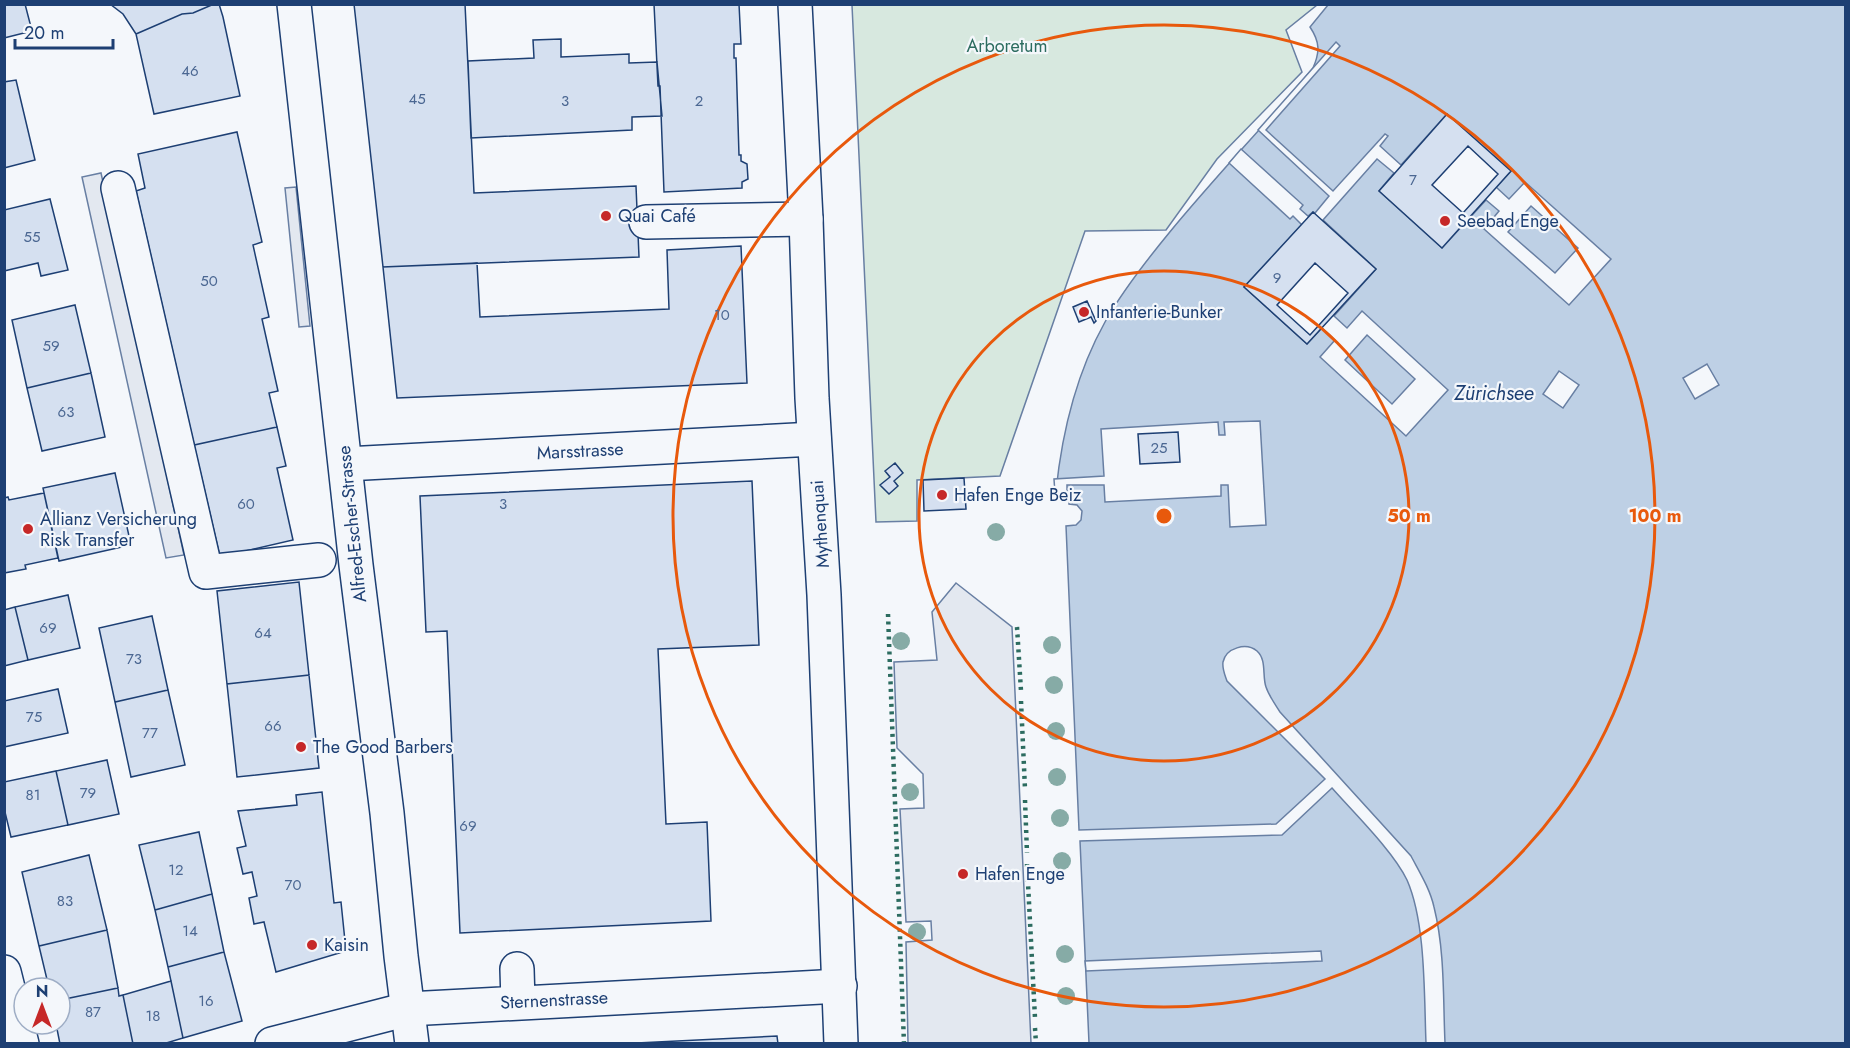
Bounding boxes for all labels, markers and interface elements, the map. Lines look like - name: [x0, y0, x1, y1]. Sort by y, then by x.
- scale bar: [15, 12, 112, 50]
- text: 20 m: [24, 20, 64, 46]
- park label: Arboretum: [966, 33, 1048, 59]
- house number: 46: [181, 60, 199, 82]
- house number: 45: [408, 88, 426, 110]
- house number: 3: [561, 90, 569, 112]
- house number: 2: [695, 90, 703, 112]
- house number: 7: [1409, 169, 1417, 191]
- place label: Quai Café: [618, 203, 696, 229]
- place label: Seebad Enge: [1457, 208, 1559, 234]
- marker: Quai Café: [599, 209, 613, 223]
- marker: Seebad Enge: [1438, 214, 1452, 228]
- house number: 55: [24, 226, 40, 248]
- house number: 9: [1273, 267, 1281, 289]
- house number: 50: [200, 270, 218, 292]
- place label: Infanterie-Bunker: [1096, 299, 1223, 325]
- house number: 10: [714, 304, 730, 326]
- marker: Infanterie-Bunker: [1077, 305, 1091, 319]
- house number: 59: [42, 335, 60, 357]
- water label: Zürichsee: [1453, 379, 1534, 408]
- house number: 63: [58, 401, 74, 423]
- street label: Marsstrasse: [536, 436, 624, 466]
- house number: 25: [1151, 437, 1168, 459]
- street label: Alfred-Escher-Strasse: [331, 444, 373, 604]
- street label: Mythenquai: [804, 479, 836, 569]
- place label: Hafen Enge Beiz: [954, 482, 1082, 508]
- marker: Hafen Enge Beiz: [935, 488, 949, 502]
- house number: 60: [237, 493, 255, 515]
- house number: 3: [499, 493, 507, 515]
- text: 50 m: [1387, 503, 1431, 529]
- text: 100 m: [1628, 503, 1682, 529]
- place label: Allianz Versicherung Risk Transfer: [40, 506, 197, 553]
- centre of rings: [1154, 506, 1174, 526]
- marker: Allianz Versicherung Risk Transfer: [21, 522, 35, 536]
- house number: 69: [39, 617, 57, 639]
- house number: 64: [254, 622, 272, 644]
- house number: 73: [126, 648, 142, 670]
- house number: 75: [26, 706, 42, 728]
- house number: 66: [264, 715, 282, 737]
- house number: 77: [142, 722, 158, 744]
- place label: The Good Barbers: [313, 734, 453, 760]
- marker: The Good Barbers: [294, 740, 308, 754]
- house number: 79: [80, 782, 96, 804]
- house number: 81: [26, 784, 40, 806]
- house number: 69: [459, 815, 477, 837]
- house number: 12: [168, 859, 184, 881]
- place label: Hafen Enge: [975, 861, 1065, 887]
- marker: Hafen Enge: [956, 867, 970, 881]
- house number: 70: [285, 874, 301, 896]
- house number: 83: [57, 890, 73, 912]
- house number: 14: [182, 920, 198, 942]
- place label: Kaisin: [324, 932, 369, 958]
- marker: Kaisin: [305, 938, 319, 952]
- north arrow: [12, 976, 72, 1036]
- text: N: [36, 980, 48, 1003]
- street label: Sternenstrasse: [499, 984, 609, 1016]
- house number: 16: [198, 990, 214, 1012]
- house number: 87: [85, 1001, 101, 1023]
- house number: 18: [146, 1005, 160, 1027]

